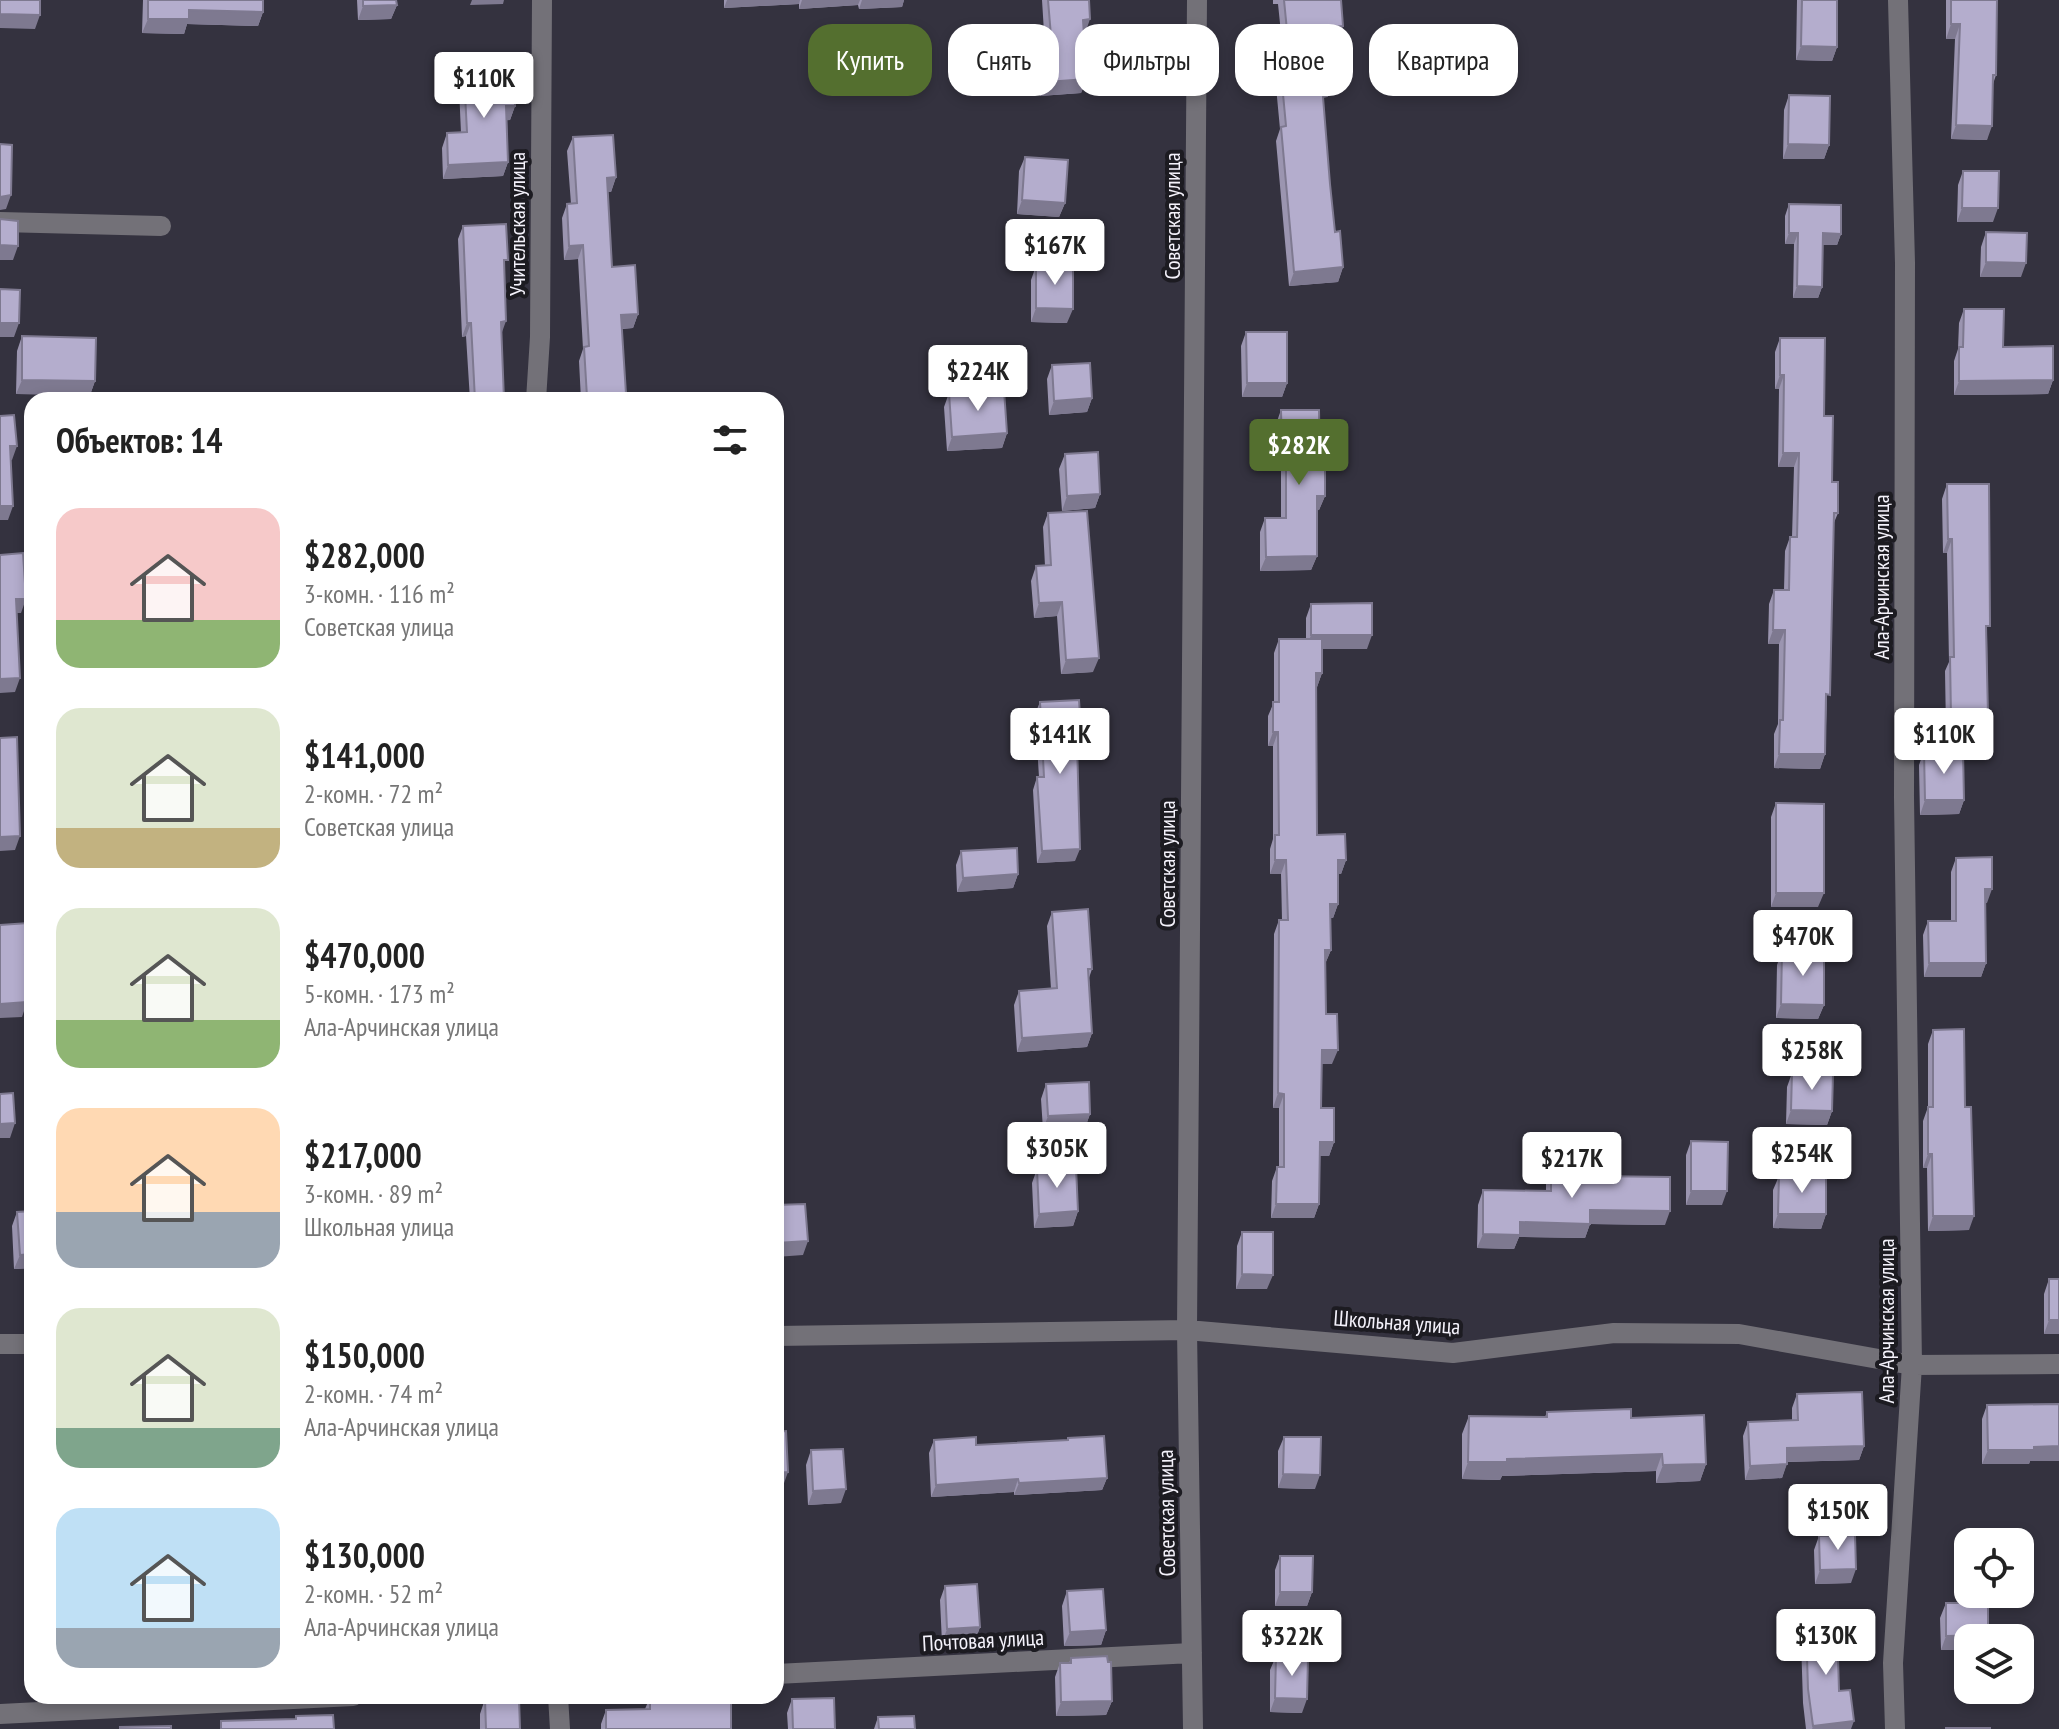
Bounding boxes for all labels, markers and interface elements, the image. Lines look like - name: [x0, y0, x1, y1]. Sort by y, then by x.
- chip: Купить: [808, 24, 932, 96]
- chip: Снять: [948, 24, 1059, 96]
- chip: Фильтры: [1075, 24, 1219, 96]
- chip: Новое: [1235, 24, 1353, 96]
- chip: Квартира: [1369, 24, 1518, 96]
- pin: $110K: [428, 52, 540, 120]
- text: $110K: [452, 61, 516, 94]
- street label: Учительская улица: [503, 152, 531, 296]
- street label: Советская улица: [1158, 152, 1186, 280]
- pin: $167K: [999, 219, 1111, 287]
- text: $167K: [1023, 228, 1087, 261]
- pin: $224K: [922, 345, 1034, 413]
- text: $224K: [946, 354, 1010, 387]
- text: Объектов: 14: [56, 418, 223, 462]
- icon: filters: [708, 418, 752, 462]
- pin: $282K: [1243, 419, 1355, 487]
- text: $282K: [1267, 428, 1331, 461]
- street label: Ала-Арчинская улица: [1867, 495, 1895, 659]
- text: $282,000: [304, 533, 425, 577]
- icon: home: [120, 540, 216, 636]
- text: 3-комн. · 116 m²: [304, 577, 455, 610]
- text: Советская улица: [304, 610, 454, 643]
- pin: $141K: [1004, 708, 1116, 776]
- pin: $110K: [1888, 708, 2000, 776]
- text: $141K: [1028, 717, 1092, 750]
- text: $110K: [1912, 717, 1976, 750]
- text: $141,000: [304, 733, 425, 777]
- icon: home: [120, 740, 216, 836]
- text: 2-комн. · 72 m²: [304, 777, 443, 810]
- street label: Советская улица: [1153, 800, 1181, 928]
- text: Советская улица: [304, 810, 454, 843]
- pin: $470K: [1747, 910, 1859, 978]
- text: $470K: [1771, 919, 1835, 952]
- text: $470,000: [304, 933, 425, 977]
- icon: home: [120, 940, 216, 1036]
- text: 5-комн. · 173 m²: [304, 977, 455, 1010]
- text: Ала-Арчинская улица: [304, 1010, 499, 1043]
- pin: $258K: [1756, 1024, 1868, 1092]
- text: $258K: [1780, 1033, 1844, 1066]
- pin: $305K: [1001, 1122, 1113, 1190]
- pin: $254K: [1746, 1127, 1858, 1195]
- text: $305K: [1025, 1131, 1089, 1164]
- pin: $217K: [1516, 1132, 1628, 1200]
- text: $217,000: [304, 1133, 422, 1177]
- text: $254K: [1770, 1136, 1834, 1169]
- icon: home: [120, 1140, 216, 1236]
- text: $217K: [1540, 1141, 1604, 1174]
- text: 3-комн. · 89 m²: [304, 1177, 443, 1210]
- text: Школьная улица: [304, 1210, 454, 1243]
- street label: Ала-Арчинская улица: [1872, 1239, 1900, 1403]
- street label: Школьная улица: [1333, 1304, 1461, 1340]
- text: $150,000: [304, 1333, 425, 1377]
- icon: home: [120, 1340, 216, 1436]
- text: 2-комн. · 74 m²: [304, 1377, 443, 1410]
- text: Ала-Арчинская улица: [304, 1410, 499, 1443]
- street label: Советская улица: [1151, 1449, 1181, 1577]
- pin: $150K: [1782, 1484, 1894, 1552]
- text: $150K: [1806, 1493, 1870, 1526]
- map controls: [1954, 1528, 2034, 1704]
- button: locate: [1954, 1528, 2034, 1608]
- text: $130,000: [304, 1533, 425, 1577]
- icon: home: [120, 1540, 216, 1636]
- text: 2-комн. · 52 m²: [304, 1577, 443, 1610]
- pin: $130K: [1770, 1609, 1882, 1677]
- text: Ала-Арчинская улица: [304, 1610, 499, 1643]
- pin: $322K: [1236, 1610, 1348, 1678]
- text: $130K: [1794, 1618, 1858, 1651]
- text: $322K: [1260, 1619, 1324, 1652]
- street label: Почтовая улица: [921, 1623, 1045, 1657]
- button: layers: [1954, 1624, 2034, 1704]

